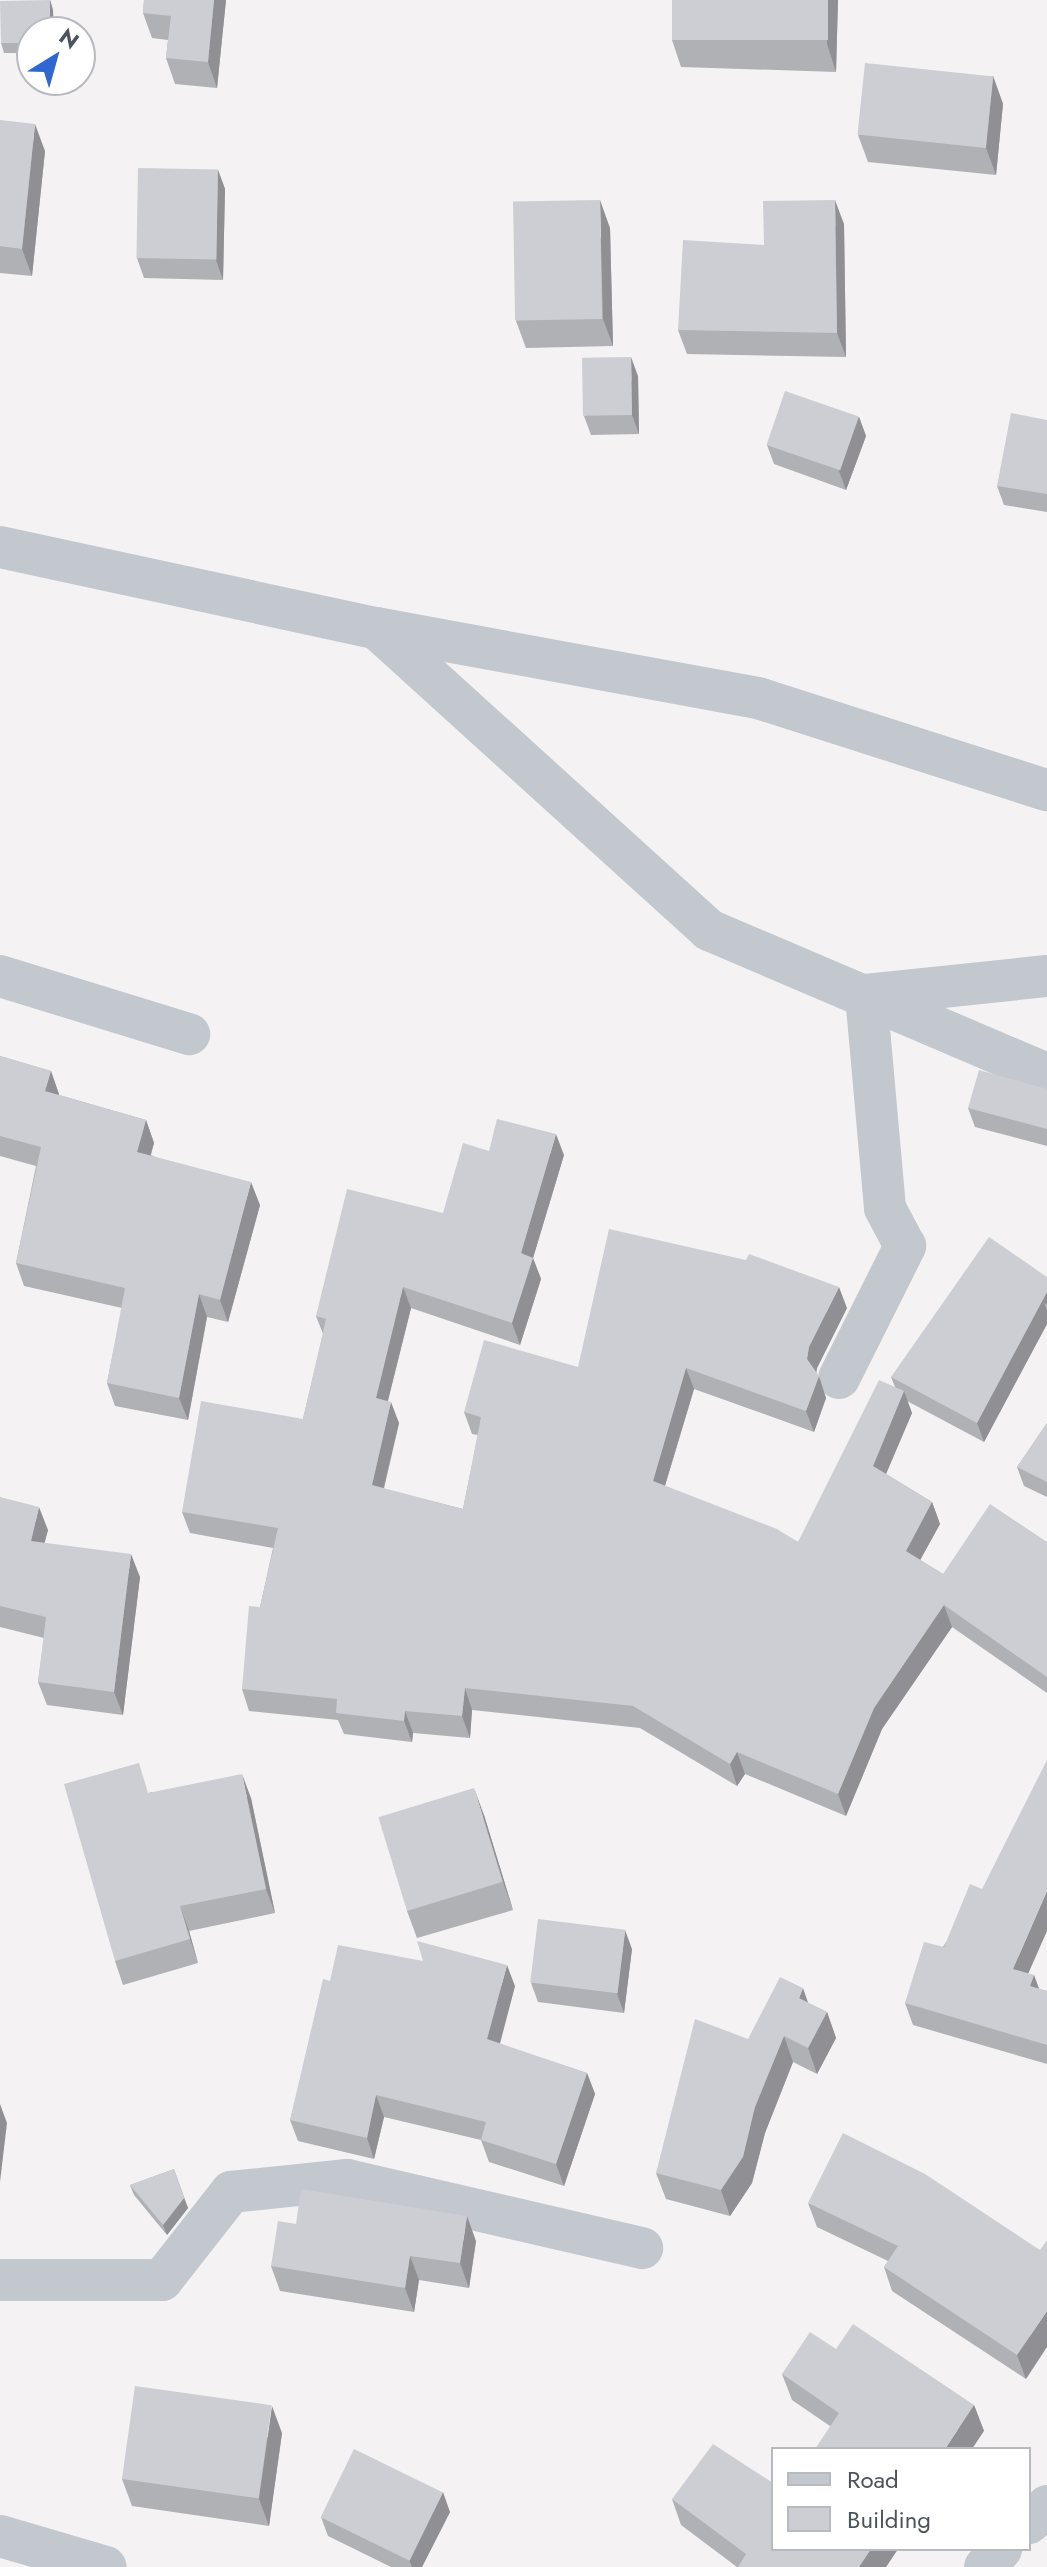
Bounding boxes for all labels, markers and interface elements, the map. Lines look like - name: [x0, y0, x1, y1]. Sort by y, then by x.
- north arrow: [16, 16, 96, 96]
- text: N: [53, 20, 86, 56]
- legend: [771, 2447, 1031, 2551]
- text: Road: [847, 2462, 899, 2497]
- text: Building: [847, 2502, 931, 2537]

